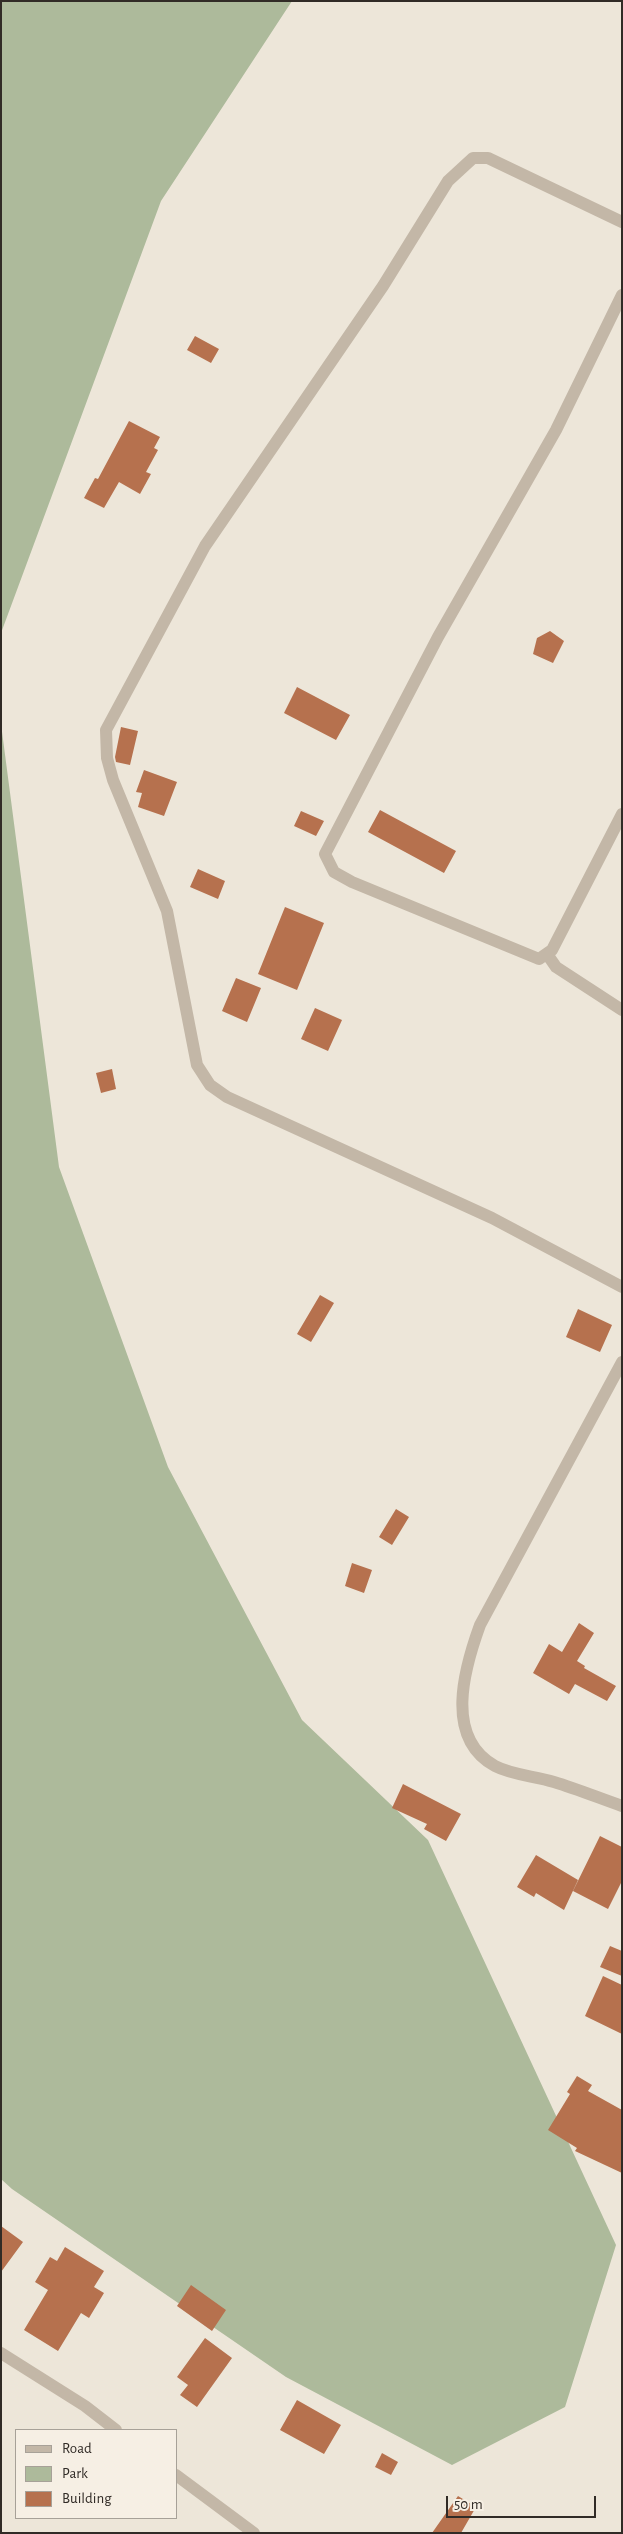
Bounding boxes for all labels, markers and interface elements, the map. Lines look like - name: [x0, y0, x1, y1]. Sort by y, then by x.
- legend: [15, 2429, 178, 2519]
- text: Road: [62, 2441, 92, 2456]
- text: Park: [62, 2466, 88, 2481]
- scale bar: [448, 2486, 598, 2518]
- text: Building: [62, 2491, 112, 2506]
- text: 50 m: [454, 2497, 483, 2512]

